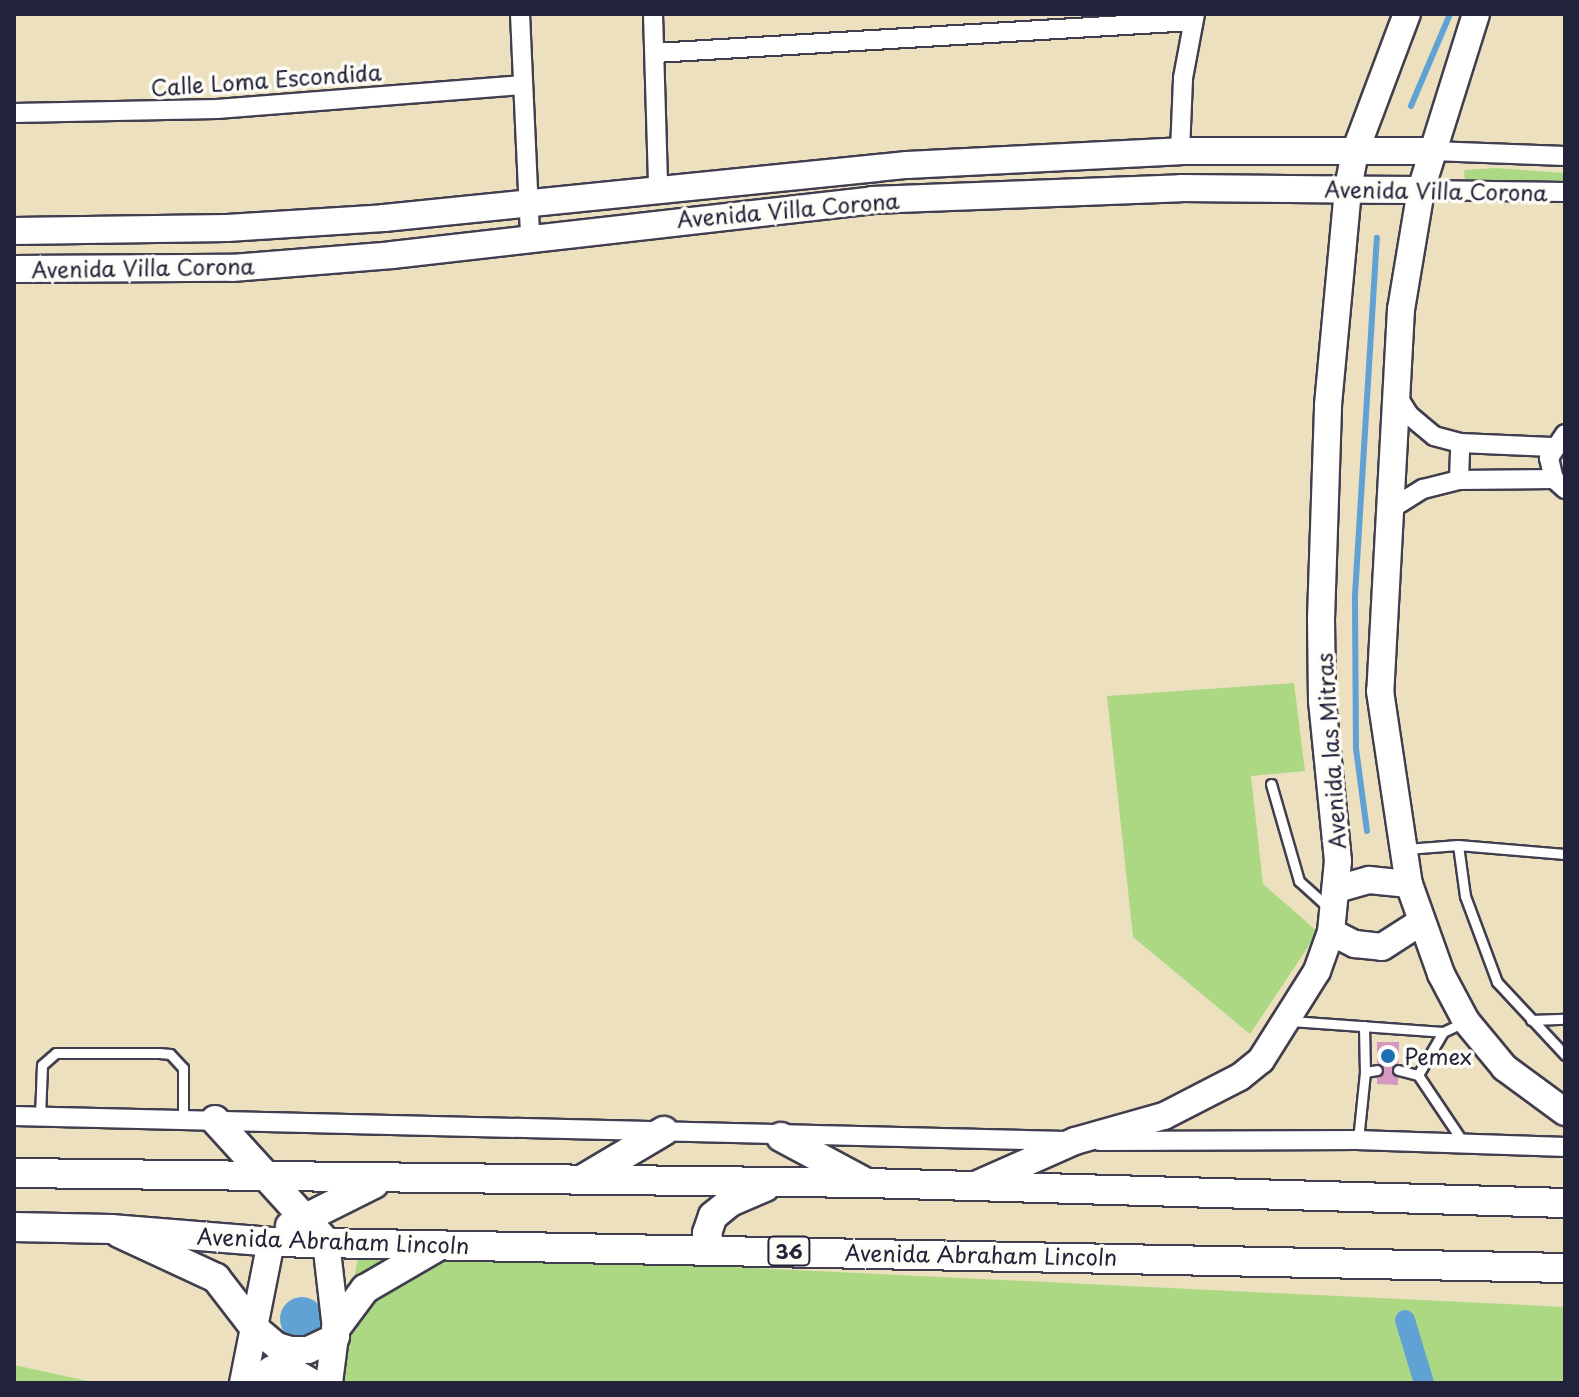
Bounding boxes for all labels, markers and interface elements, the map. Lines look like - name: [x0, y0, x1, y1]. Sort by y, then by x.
- street label: Calle Loma Escondida: [150, 58, 382, 100]
- street label: Avenida Villa Corona: [1325, 175, 1547, 205]
- street label: Avenida Villa Corona: [676, 186, 900, 232]
- street label: Avenida Villa Corona: [32, 252, 254, 282]
- street label: Avenida las Mitras: [1310, 652, 1350, 850]
- place label: Pemex: [1404, 1043, 1472, 1069]
- marker: Pemex: [1379, 1047, 1397, 1065]
- street label: Avenida Abraham Lincoln: [197, 1222, 469, 1258]
- road number: 36: [767, 1235, 811, 1267]
- street label: Avenida Abraham Lincoln: [845, 1238, 1117, 1270]

